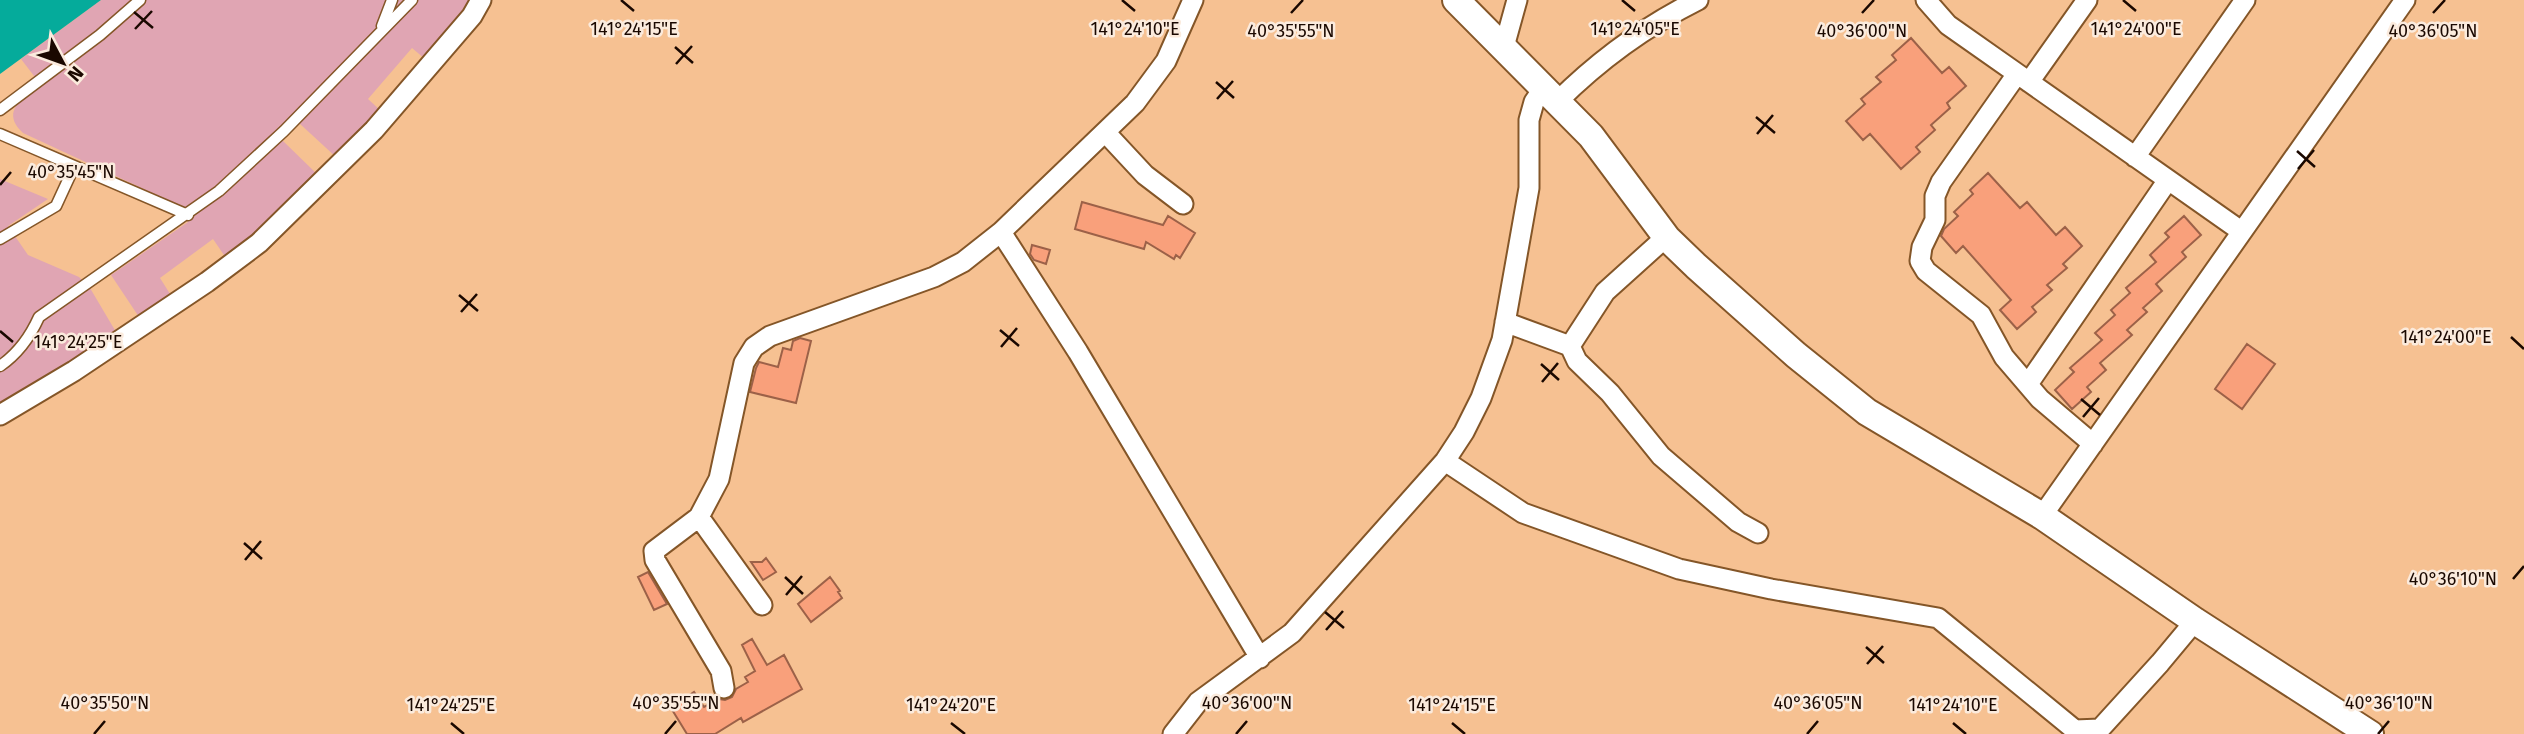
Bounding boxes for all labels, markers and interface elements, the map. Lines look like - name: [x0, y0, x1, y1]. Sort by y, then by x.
- text: 141°24'15"E: [590, 18, 678, 40]
- text: 141°24'10"E: [1090, 18, 1180, 40]
- text: 141°24'05"E: [1590, 18, 1680, 40]
- text: 141°24'00"E: [2090, 18, 2182, 40]
- text: 40°35'55"N: [1247, 20, 1335, 42]
- text: 40°36'00"N: [1817, 20, 1907, 42]
- text: 40°36'05"N: [2388, 20, 2478, 42]
- north arrow: [28, 28, 98, 98]
- text: N: [63, 62, 88, 86]
- text: 40°35'45"N: [27, 161, 115, 183]
- text: 141°24'00"E: [2400, 326, 2492, 348]
- text: 141°24'25"E: [34, 331, 122, 353]
- text: 40°36'10"N: [2409, 568, 2497, 590]
- text: 40°35'50"N: [61, 692, 149, 714]
- text: 40°35'55"N: [632, 692, 720, 714]
- text: 40°36'00"N: [1202, 692, 1292, 714]
- text: 40°36'05"N: [1773, 692, 1863, 714]
- text: 40°36'10"N: [2345, 692, 2433, 714]
- text: 141°24'25"E: [407, 694, 495, 716]
- text: 141°24'20"E: [906, 694, 996, 716]
- text: 141°24'15"E: [1408, 694, 1496, 716]
- text: 141°24'10"E: [1908, 694, 1998, 716]

